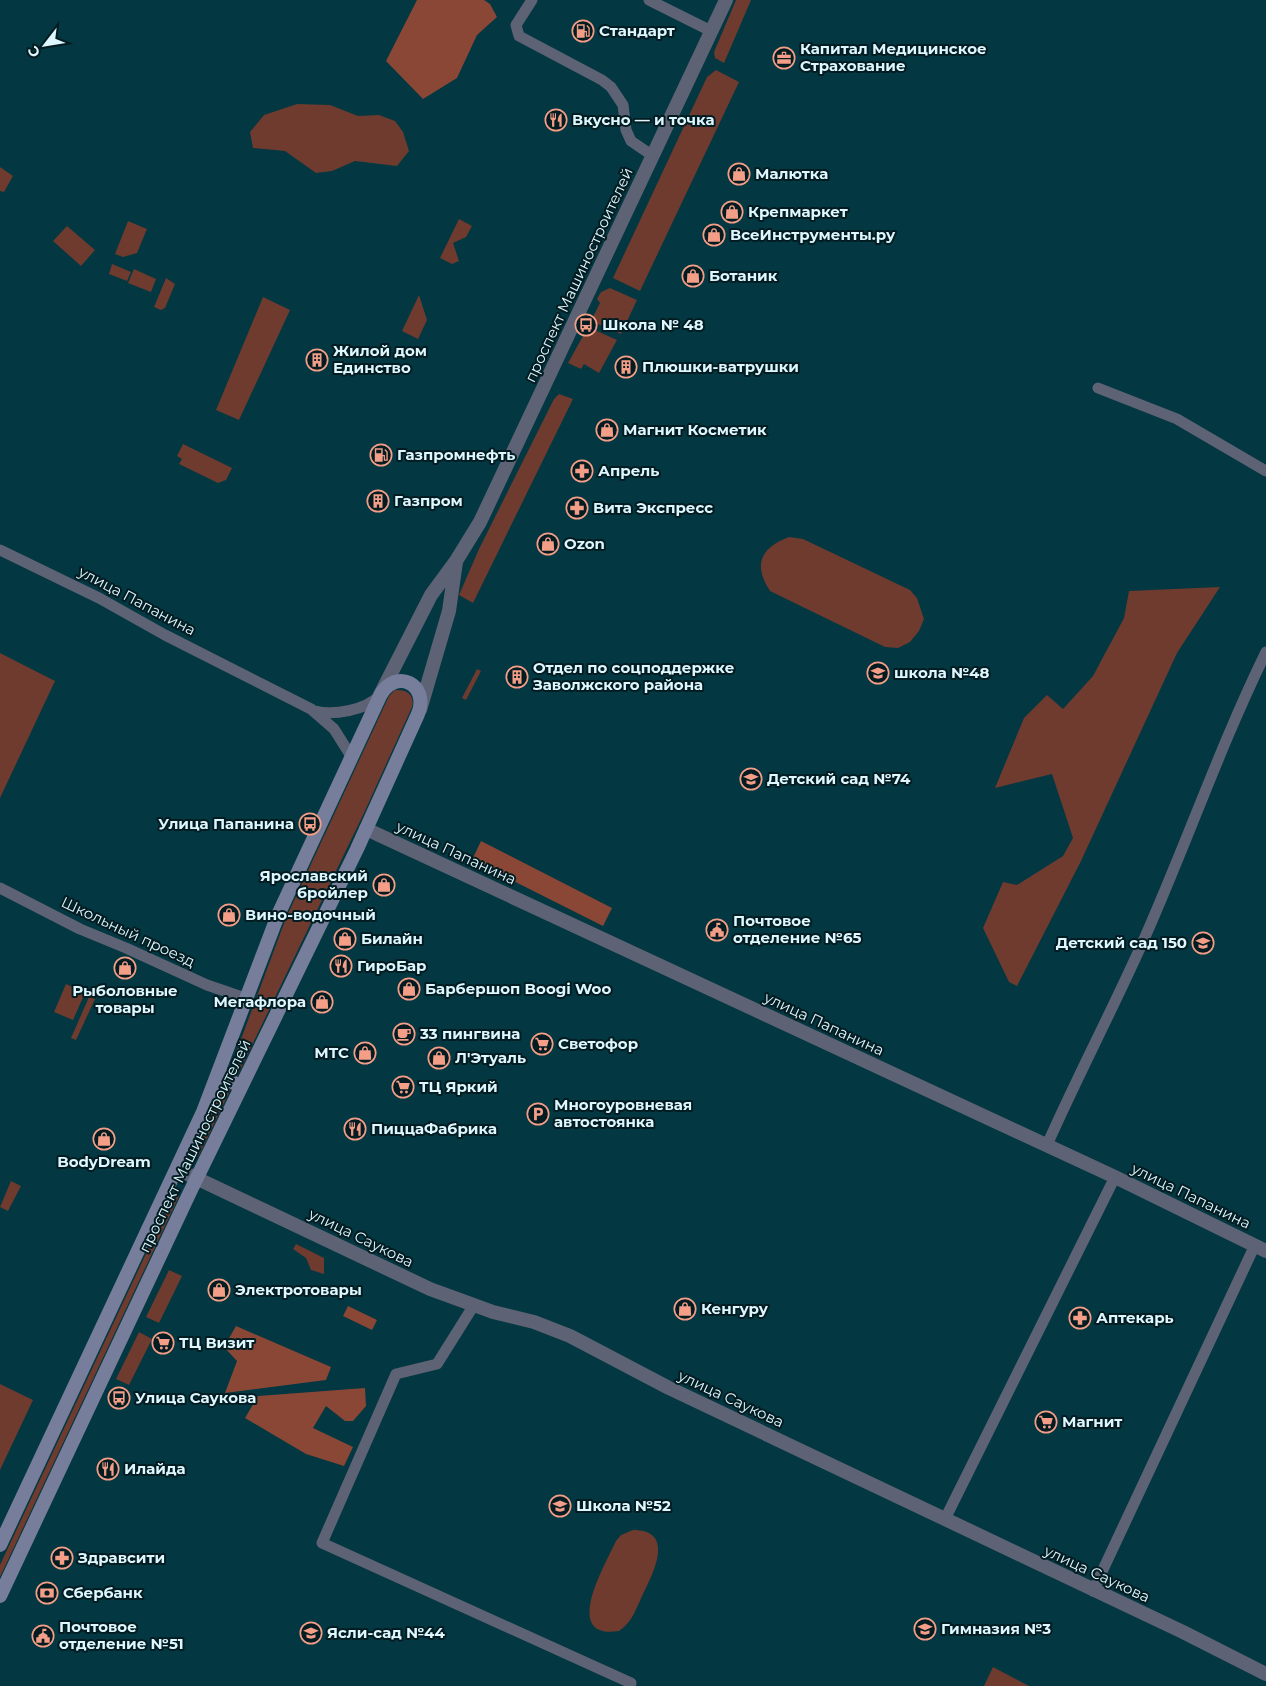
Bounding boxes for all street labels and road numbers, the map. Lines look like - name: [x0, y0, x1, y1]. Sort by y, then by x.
- street label: проспект Машиностроителей: [520, 164, 637, 385]
- street label: улица Папанина: [74, 561, 199, 639]
- street label: улица Папанина: [392, 816, 519, 889]
- street label: Школьный проезд: [58, 892, 198, 971]
- street label: улица Папанина: [760, 987, 887, 1060]
- street label: проспект Машиностроителей: [135, 1036, 255, 1256]
- street label: улица Папанина: [1128, 1158, 1254, 1233]
- street label: улица Саукова: [305, 1204, 417, 1271]
- street label: улица Саукова: [674, 1365, 787, 1431]
- street label: улица Саукова: [1040, 1540, 1153, 1606]

